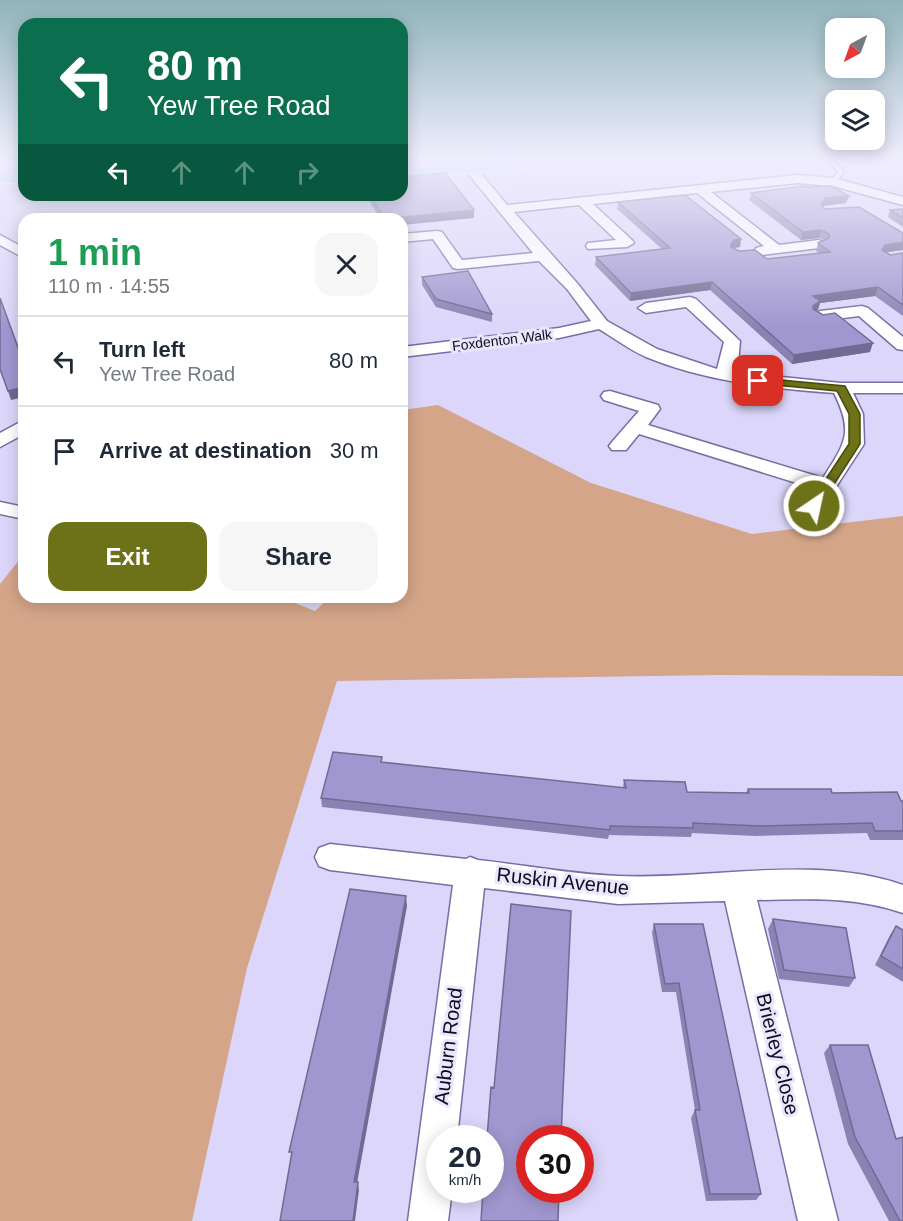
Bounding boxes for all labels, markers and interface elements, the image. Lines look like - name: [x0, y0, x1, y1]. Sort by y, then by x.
- north arrow: [825, 18, 885, 78]
- map controls: [825, 18, 885, 150]
- icon: left: [48, 42, 126, 120]
- text: 80 m: [147, 42, 243, 89]
- button: layers: [825, 90, 885, 150]
- text: Yew Tree Road: [147, 91, 331, 121]
- icon: left: [102, 156, 135, 189]
- icon: ahead: [165, 156, 198, 189]
- icon: ahead: [228, 156, 261, 189]
- icon: right: [291, 156, 324, 189]
- text: 1 min: [48, 232, 142, 273]
- button: close: [315, 233, 378, 296]
- text: 110 m · 14:55: [48, 275, 170, 297]
- street label: Foxdenton Walk: [451, 326, 554, 354]
- text: Turn left: [99, 337, 185, 362]
- icon: left: [48, 345, 81, 378]
- text: 80 m: [329, 348, 378, 373]
- pin: [732, 355, 783, 406]
- text: Yew Tree Road: [99, 363, 235, 385]
- icon: arrive: [741, 364, 774, 397]
- icon: arrive: [48, 435, 81, 468]
- text: Arrive at destination: [99, 438, 312, 463]
- text: 30 m: [330, 438, 379, 463]
- position arrow: [782, 474, 846, 538]
- button: Exit: [48, 522, 207, 591]
- button: Share: [219, 522, 378, 591]
- street label: Ruskin Avenue: [496, 863, 630, 899]
- street label: Auburn Road: [430, 986, 466, 1106]
- street label: Brierley Close: [752, 991, 804, 1117]
- speed limit sign: 30: [516, 1125, 594, 1203]
- text: 20: [448, 1140, 482, 1173]
- text: km/h: [449, 1171, 481, 1188]

